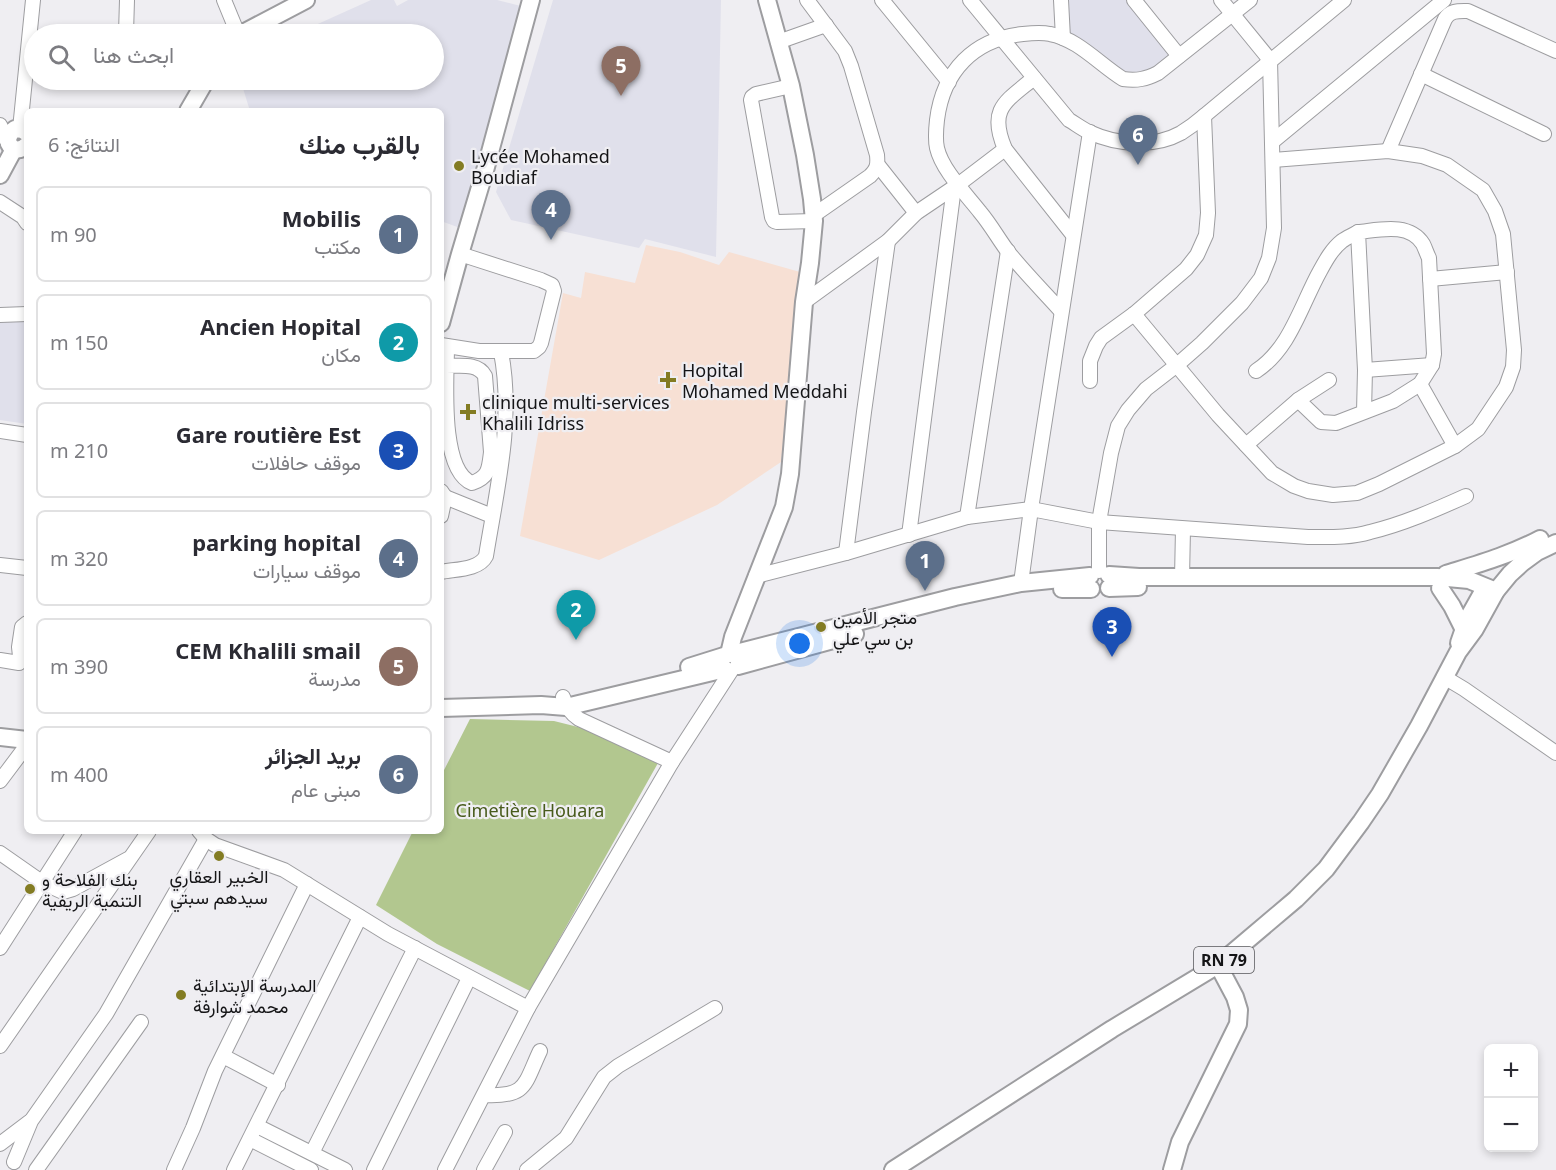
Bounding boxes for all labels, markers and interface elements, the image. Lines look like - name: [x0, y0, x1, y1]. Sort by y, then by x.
- search box: [24, 24, 444, 90]
- text: ابحث هنا: [93, 39, 174, 69]
- icon: search: [45, 41, 78, 74]
- pin: 5: [602, 46, 640, 96]
- pin: 6: [1118, 116, 1158, 165]
- text: بالقرب منك: [299, 126, 420, 162]
- text: النتائج: 6: [48, 131, 120, 158]
- place label: Lycée Mohamed Boudiaf: [471, 144, 610, 189]
- marker: Lycée Mohamed Boudiaf: [452, 159, 466, 173]
- pin: 4: [532, 190, 570, 240]
- text: Mobilis: [282, 203, 361, 233]
- text: 90 m: [50, 221, 97, 248]
- text: 1: [393, 221, 404, 248]
- text: مكتب: [314, 233, 361, 260]
- text: Ancien Hopital: [200, 311, 361, 341]
- text: 150 m: [50, 329, 108, 356]
- text: 2: [393, 329, 404, 356]
- text: مكان: [321, 341, 361, 368]
- place label: Hopital Mohamed Meddahi: [682, 358, 848, 403]
- marker: Hopital Mohamed Meddahi: [659, 371, 677, 389]
- place label: clinique multi-services Khalili Idriss: [482, 390, 670, 435]
- marker: clinique multi-services Khalili Idriss: [459, 403, 477, 421]
- text: Gare routière Est: [176, 419, 361, 449]
- text: 210 m: [50, 437, 108, 464]
- text: 3: [393, 437, 404, 464]
- text: موقف حافلات: [251, 449, 361, 476]
- text: parking hopital: [192, 527, 361, 557]
- pin: 1: [906, 542, 944, 591]
- text: 320 m: [50, 545, 108, 572]
- text: 4: [393, 545, 404, 572]
- text: موقف سيارات: [253, 557, 361, 584]
- pin: 2: [556, 590, 596, 640]
- place label: متجر الأمين بن سي علي: [833, 605, 917, 654]
- pin: 3: [1092, 608, 1132, 657]
- marker: متجر الأمين بن سي علي: [814, 620, 828, 634]
- your location: [785, 629, 814, 658]
- text: CEM Khalili smail: [175, 635, 361, 665]
- text: 390 m: [50, 653, 108, 680]
- text: 5: [393, 653, 404, 680]
- text: مدرسة: [308, 665, 361, 692]
- text: بريد الجزائر: [265, 740, 361, 770]
- text: 400 m: [50, 761, 108, 788]
- text: 6: [393, 761, 404, 788]
- text: مبنى عام: [291, 776, 361, 803]
- park label: Cimetière Houara: [456, 798, 604, 822]
- marker: الخبير العقاري سيدهم سبتي: [212, 849, 226, 863]
- place label: الخبير العقاري سيدهم سبتي: [170, 864, 268, 913]
- place label: بنك الفلاحة و التنمية الريفية: [42, 867, 142, 912]
- marker: بنك الفلاحة و التنمية الريفية: [23, 882, 37, 896]
- road number: RN 79: [1194, 947, 1254, 973]
- place label: المدرسة الإبتدائية محمد شوارفة: [193, 973, 317, 1018]
- marker: المدرسة الإبتدائية محمد شوارفة: [174, 988, 188, 1002]
- map controls: [1484, 1044, 1538, 1152]
- button: +: [1484, 1044, 1538, 1098]
- button: −: [1484, 1098, 1538, 1152]

